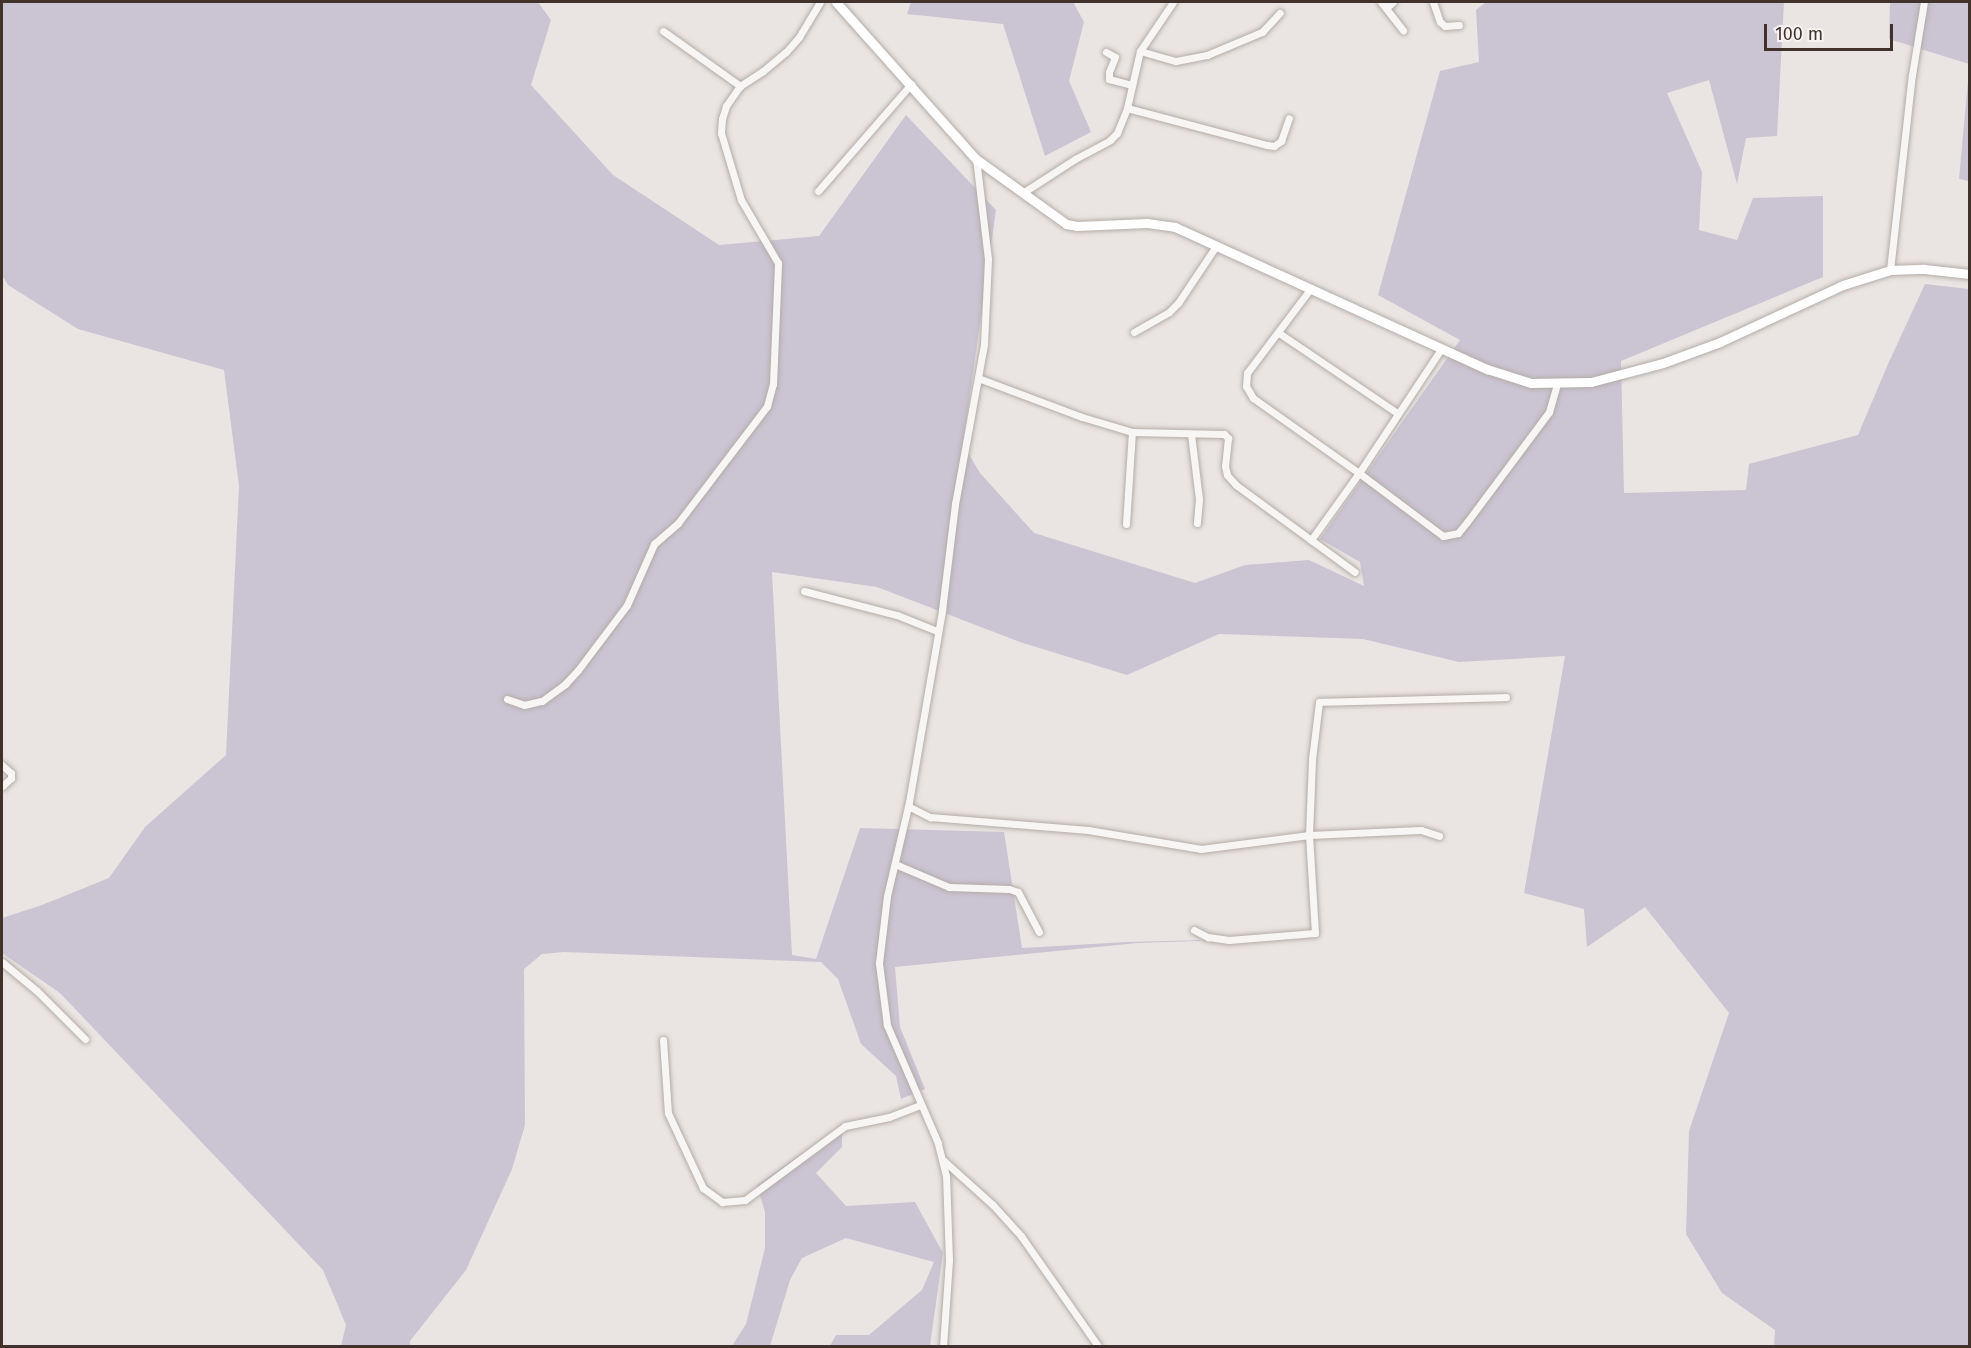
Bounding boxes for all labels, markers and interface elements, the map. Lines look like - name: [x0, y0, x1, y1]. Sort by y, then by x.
- scale bar: [1767, 12, 1896, 50]
- text: 100 m: [1775, 23, 1823, 45]

